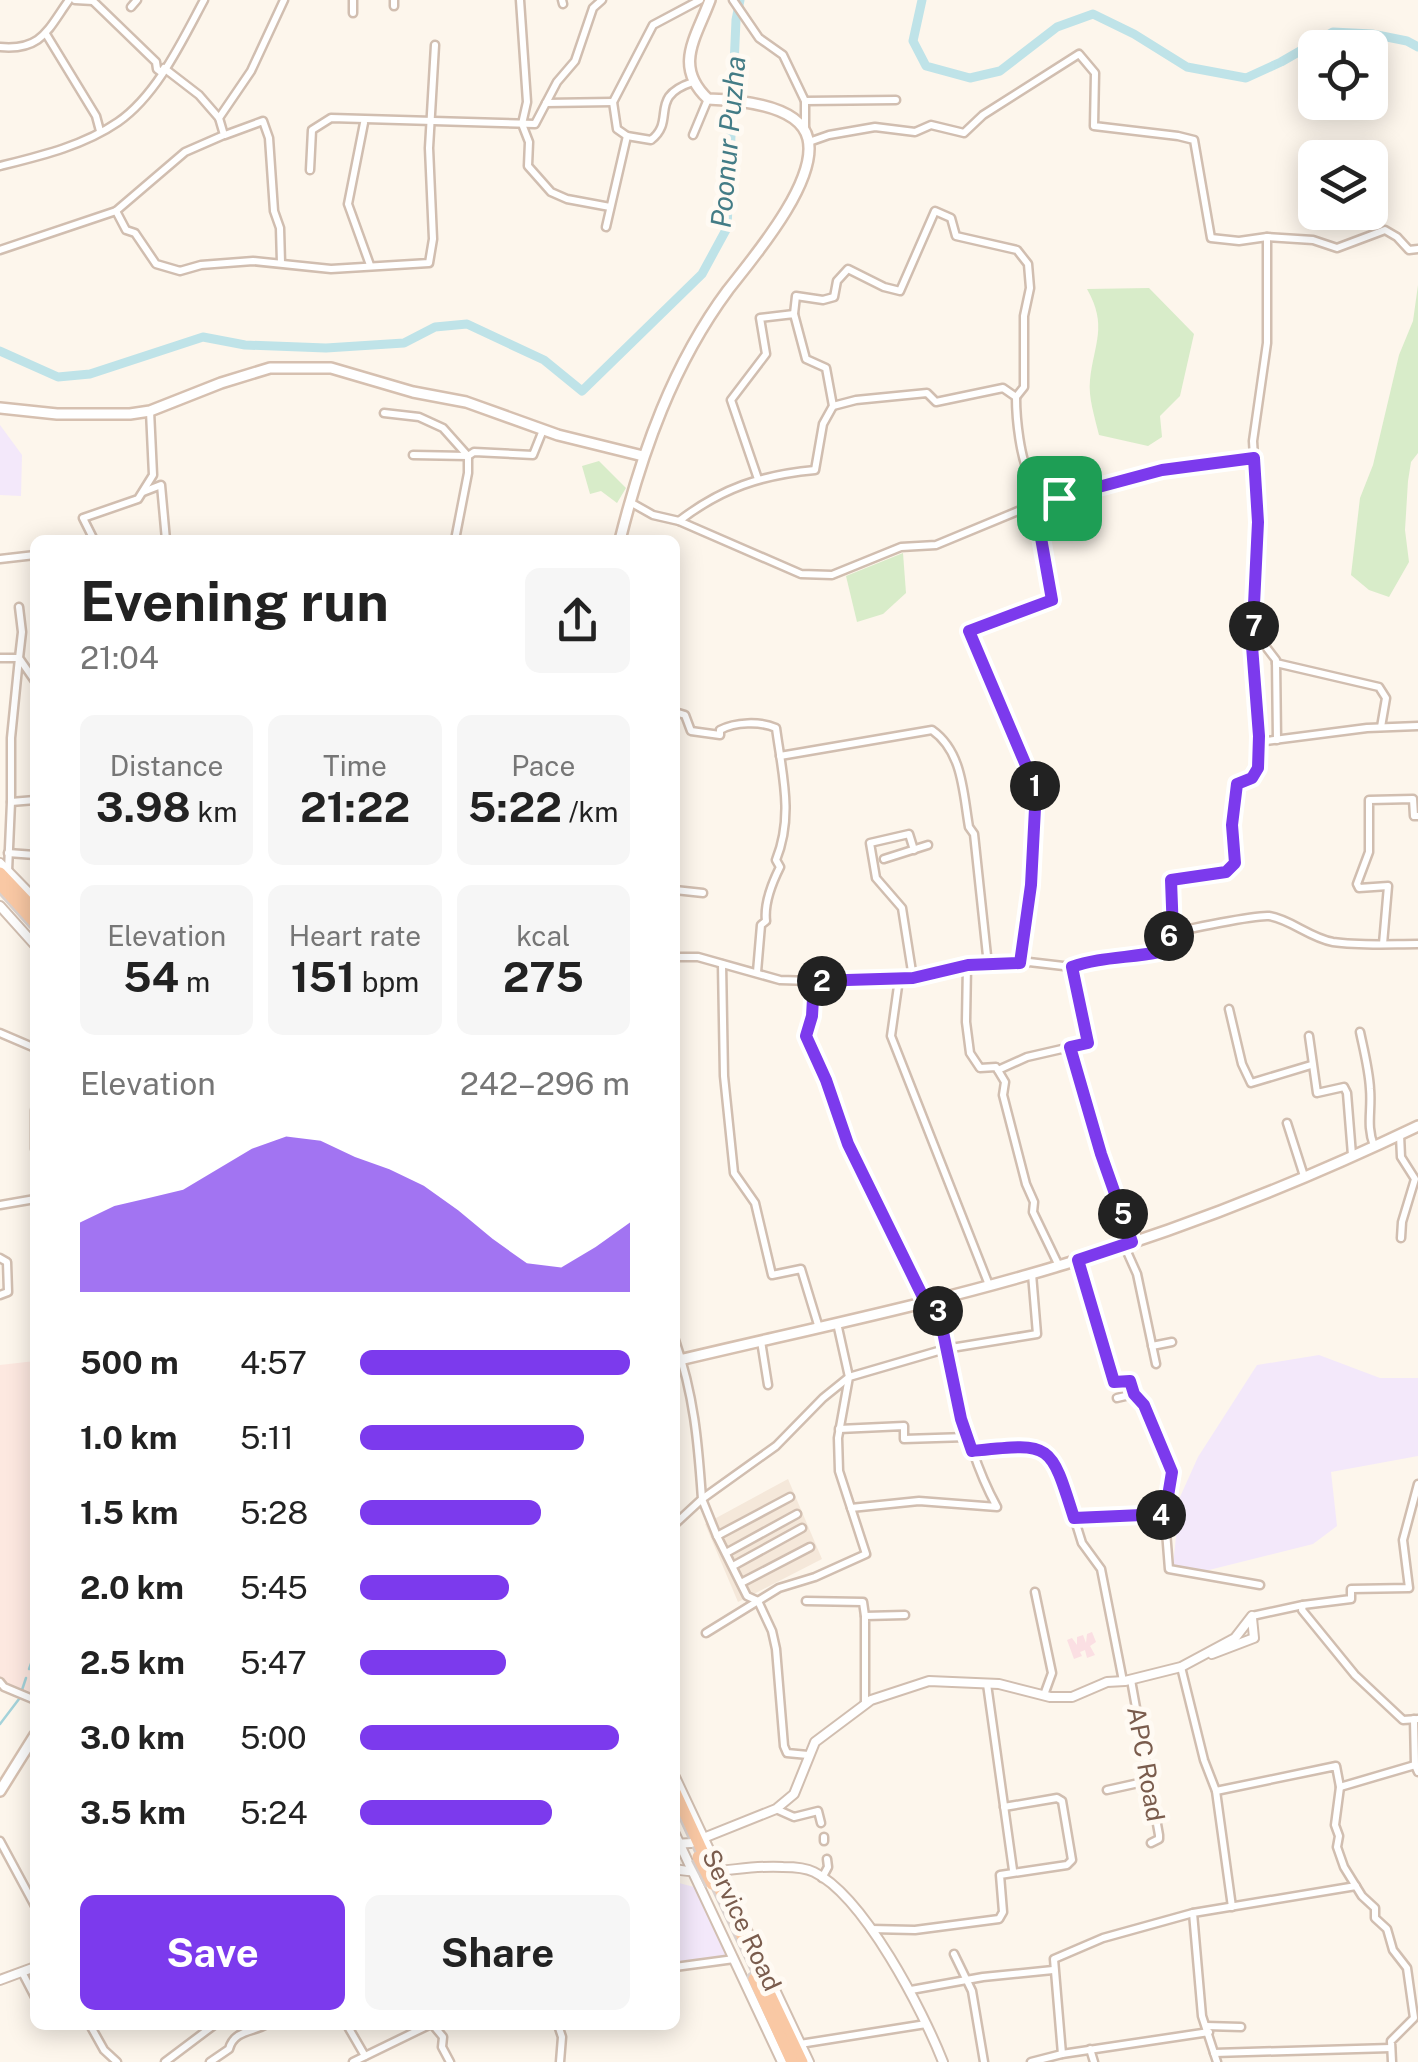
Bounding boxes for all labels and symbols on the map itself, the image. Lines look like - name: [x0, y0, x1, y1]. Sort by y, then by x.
- water label: Poonur Puzha: [704, 55, 751, 229]
- pin: [1017, 456, 1102, 541]
- pin: 7: [1229, 601, 1279, 651]
- pin: 1: [1010, 761, 1060, 811]
- pin: 6: [1144, 911, 1194, 961]
- pin: 2: [797, 956, 847, 1006]
- pin: 5: [1098, 1189, 1148, 1239]
- pin: 3: [913, 1286, 963, 1336]
- pin: 4: [1136, 1490, 1186, 1540]
- street label: APC Road: [1121, 1704, 1171, 1824]
- street label: Service Road: [696, 1845, 788, 1995]

